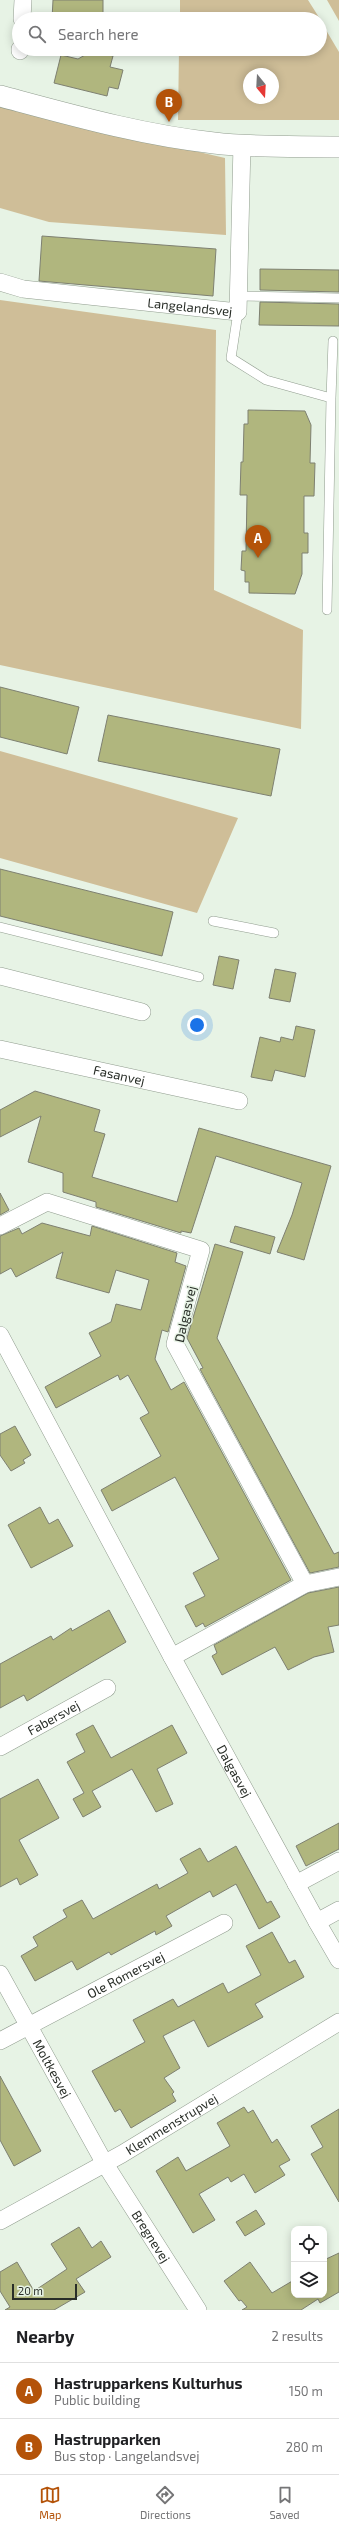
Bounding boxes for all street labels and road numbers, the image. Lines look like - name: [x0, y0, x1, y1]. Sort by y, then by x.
- street label: Langelandsvej: [147, 294, 233, 319]
- street label: Fasanvej: [92, 1062, 146, 1088]
- street label: Dalgasvej: [171, 1284, 199, 1344]
- street label: Fabersvej: [25, 1697, 82, 1738]
- street label: Dalgasvej: [214, 1742, 255, 1800]
- street label: Ole Rømersvej: [84, 1948, 167, 2002]
- street label: Moltkesvej: [30, 2036, 75, 2101]
- street label: Klemmenstrupvej: [123, 2090, 220, 2158]
- street label: Bregnevej: [129, 2207, 174, 2266]

